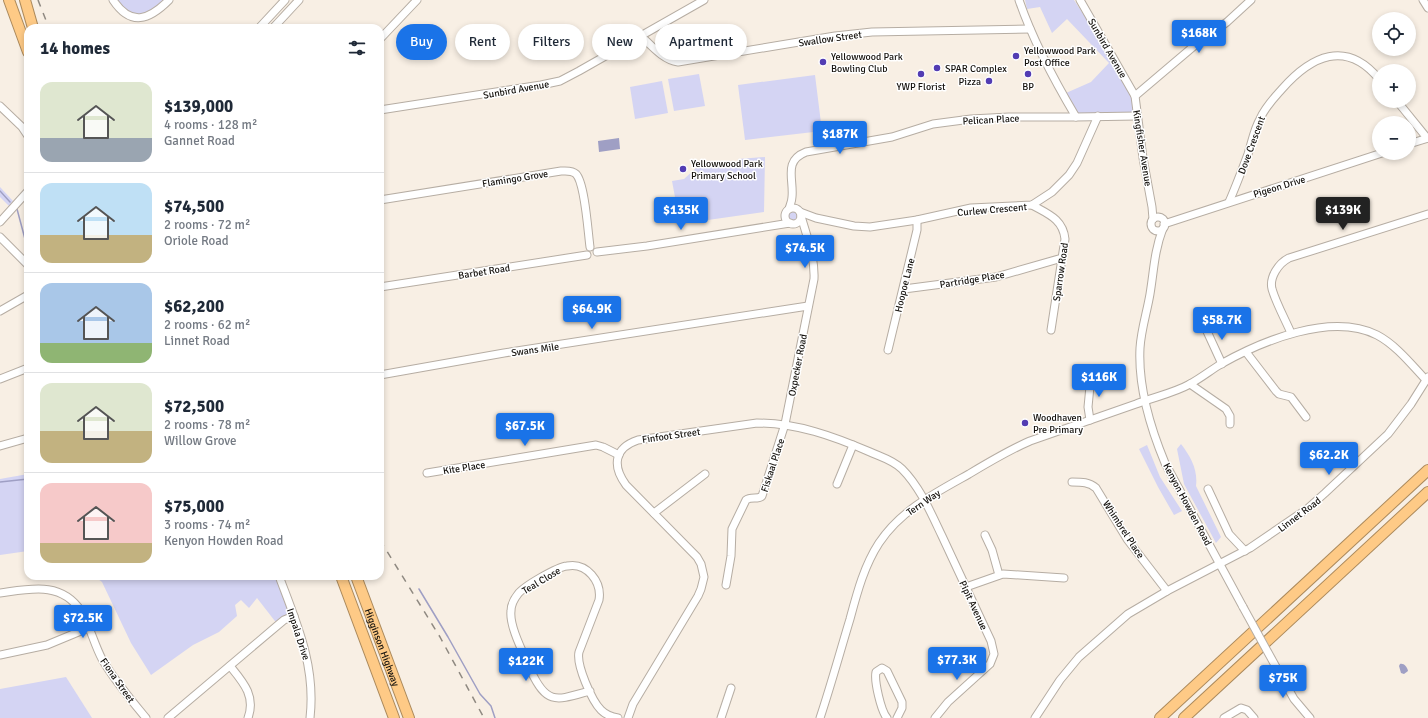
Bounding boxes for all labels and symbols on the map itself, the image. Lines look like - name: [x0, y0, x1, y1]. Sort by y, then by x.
- street label: Sunbird Avenue: [1085, 17, 1129, 80]
- pin: $168K: [1171, 20, 1227, 54]
- street label: Swallow Street: [798, 29, 863, 49]
- place label: Yellowwood Park Post Office: [1024, 45, 1096, 69]
- place label: Yellowwood Park Bowling Club: [831, 51, 903, 75]
- marker: Yellowwood Park Post Office: [1011, 51, 1021, 61]
- marker: Yellowwood Park Bowling Club: [818, 57, 828, 67]
- marker: SPAR Complex: [932, 63, 942, 73]
- place label: SPAR Complex: [945, 63, 1007, 75]
- marker: YWP Florist: [916, 69, 926, 79]
- marker: BP: [1023, 69, 1033, 79]
- place label: Pizza: [959, 76, 981, 88]
- marker: Pizza: [984, 76, 994, 86]
- street label: Sunbird Avenue: [482, 78, 550, 102]
- place label: YWP Florist: [896, 81, 946, 93]
- place label: BP: [1022, 81, 1034, 93]
- street label: Kingfisher Avenue: [1130, 109, 1154, 187]
- street label: Pelican Place: [962, 113, 1020, 127]
- street label: Dove Crescent: [1236, 114, 1268, 176]
- pin: $187K: [812, 121, 868, 155]
- place label: Yellowwood Park Primary School: [691, 158, 763, 182]
- marker: Yellowwood Park Primary School: [678, 164, 688, 174]
- street label: Flamingo Grove: [481, 168, 549, 190]
- street label: Pigeon Drive: [1252, 173, 1307, 201]
- pin: $135K: [653, 197, 709, 231]
- pin: $139K: [1315, 197, 1371, 231]
- street label: Curlew Crescent: [957, 201, 1028, 219]
- pin: $74.5K: [772, 235, 838, 269]
- street label: Sparrow Road: [1051, 242, 1071, 302]
- street label: Hoopoe Lane: [892, 257, 918, 314]
- street label: Barbet Road: [457, 262, 511, 282]
- street label: Partridge Place: [939, 269, 1005, 291]
- pin: $64.9K: [559, 296, 625, 330]
- pin: $58.7K: [1189, 307, 1255, 341]
- street label: Oxpecker Road: [786, 333, 810, 397]
- street label: Swans Mile: [510, 341, 560, 359]
- pin: $116K: [1071, 364, 1127, 398]
- place label: Woodhaven Pre Primary: [1033, 412, 1083, 436]
- pin: $67.5K: [492, 413, 558, 447]
- marker: Woodhaven Pre Primary: [1020, 418, 1030, 428]
- street label: Finfoot Street: [641, 426, 702, 446]
- street label: Fiskaal Place: [759, 437, 787, 494]
- pin: $62.2K: [1296, 442, 1362, 476]
- street label: Kite Place: [442, 459, 486, 477]
- street label: Kenyon Howden Road: [1160, 461, 1214, 548]
- street label: Tern Way: [904, 487, 943, 518]
- street label: Linnet Road: [1276, 495, 1323, 535]
- street label: Whimbrel Place: [1100, 498, 1146, 561]
- street label: Teal Close: [520, 565, 563, 597]
- street label: Pipit Avenue: [956, 579, 990, 632]
- pin: $72.5K: [50, 605, 116, 639]
- street label: Impala Drive: [284, 607, 312, 662]
- street label: Higginson Highway: [362, 607, 402, 688]
- pin: $77.3K: [924, 647, 990, 681]
- pin: $122K: [498, 648, 554, 682]
- street label: Fiona Street: [97, 656, 137, 706]
- pin: $75K: [1259, 665, 1307, 699]

